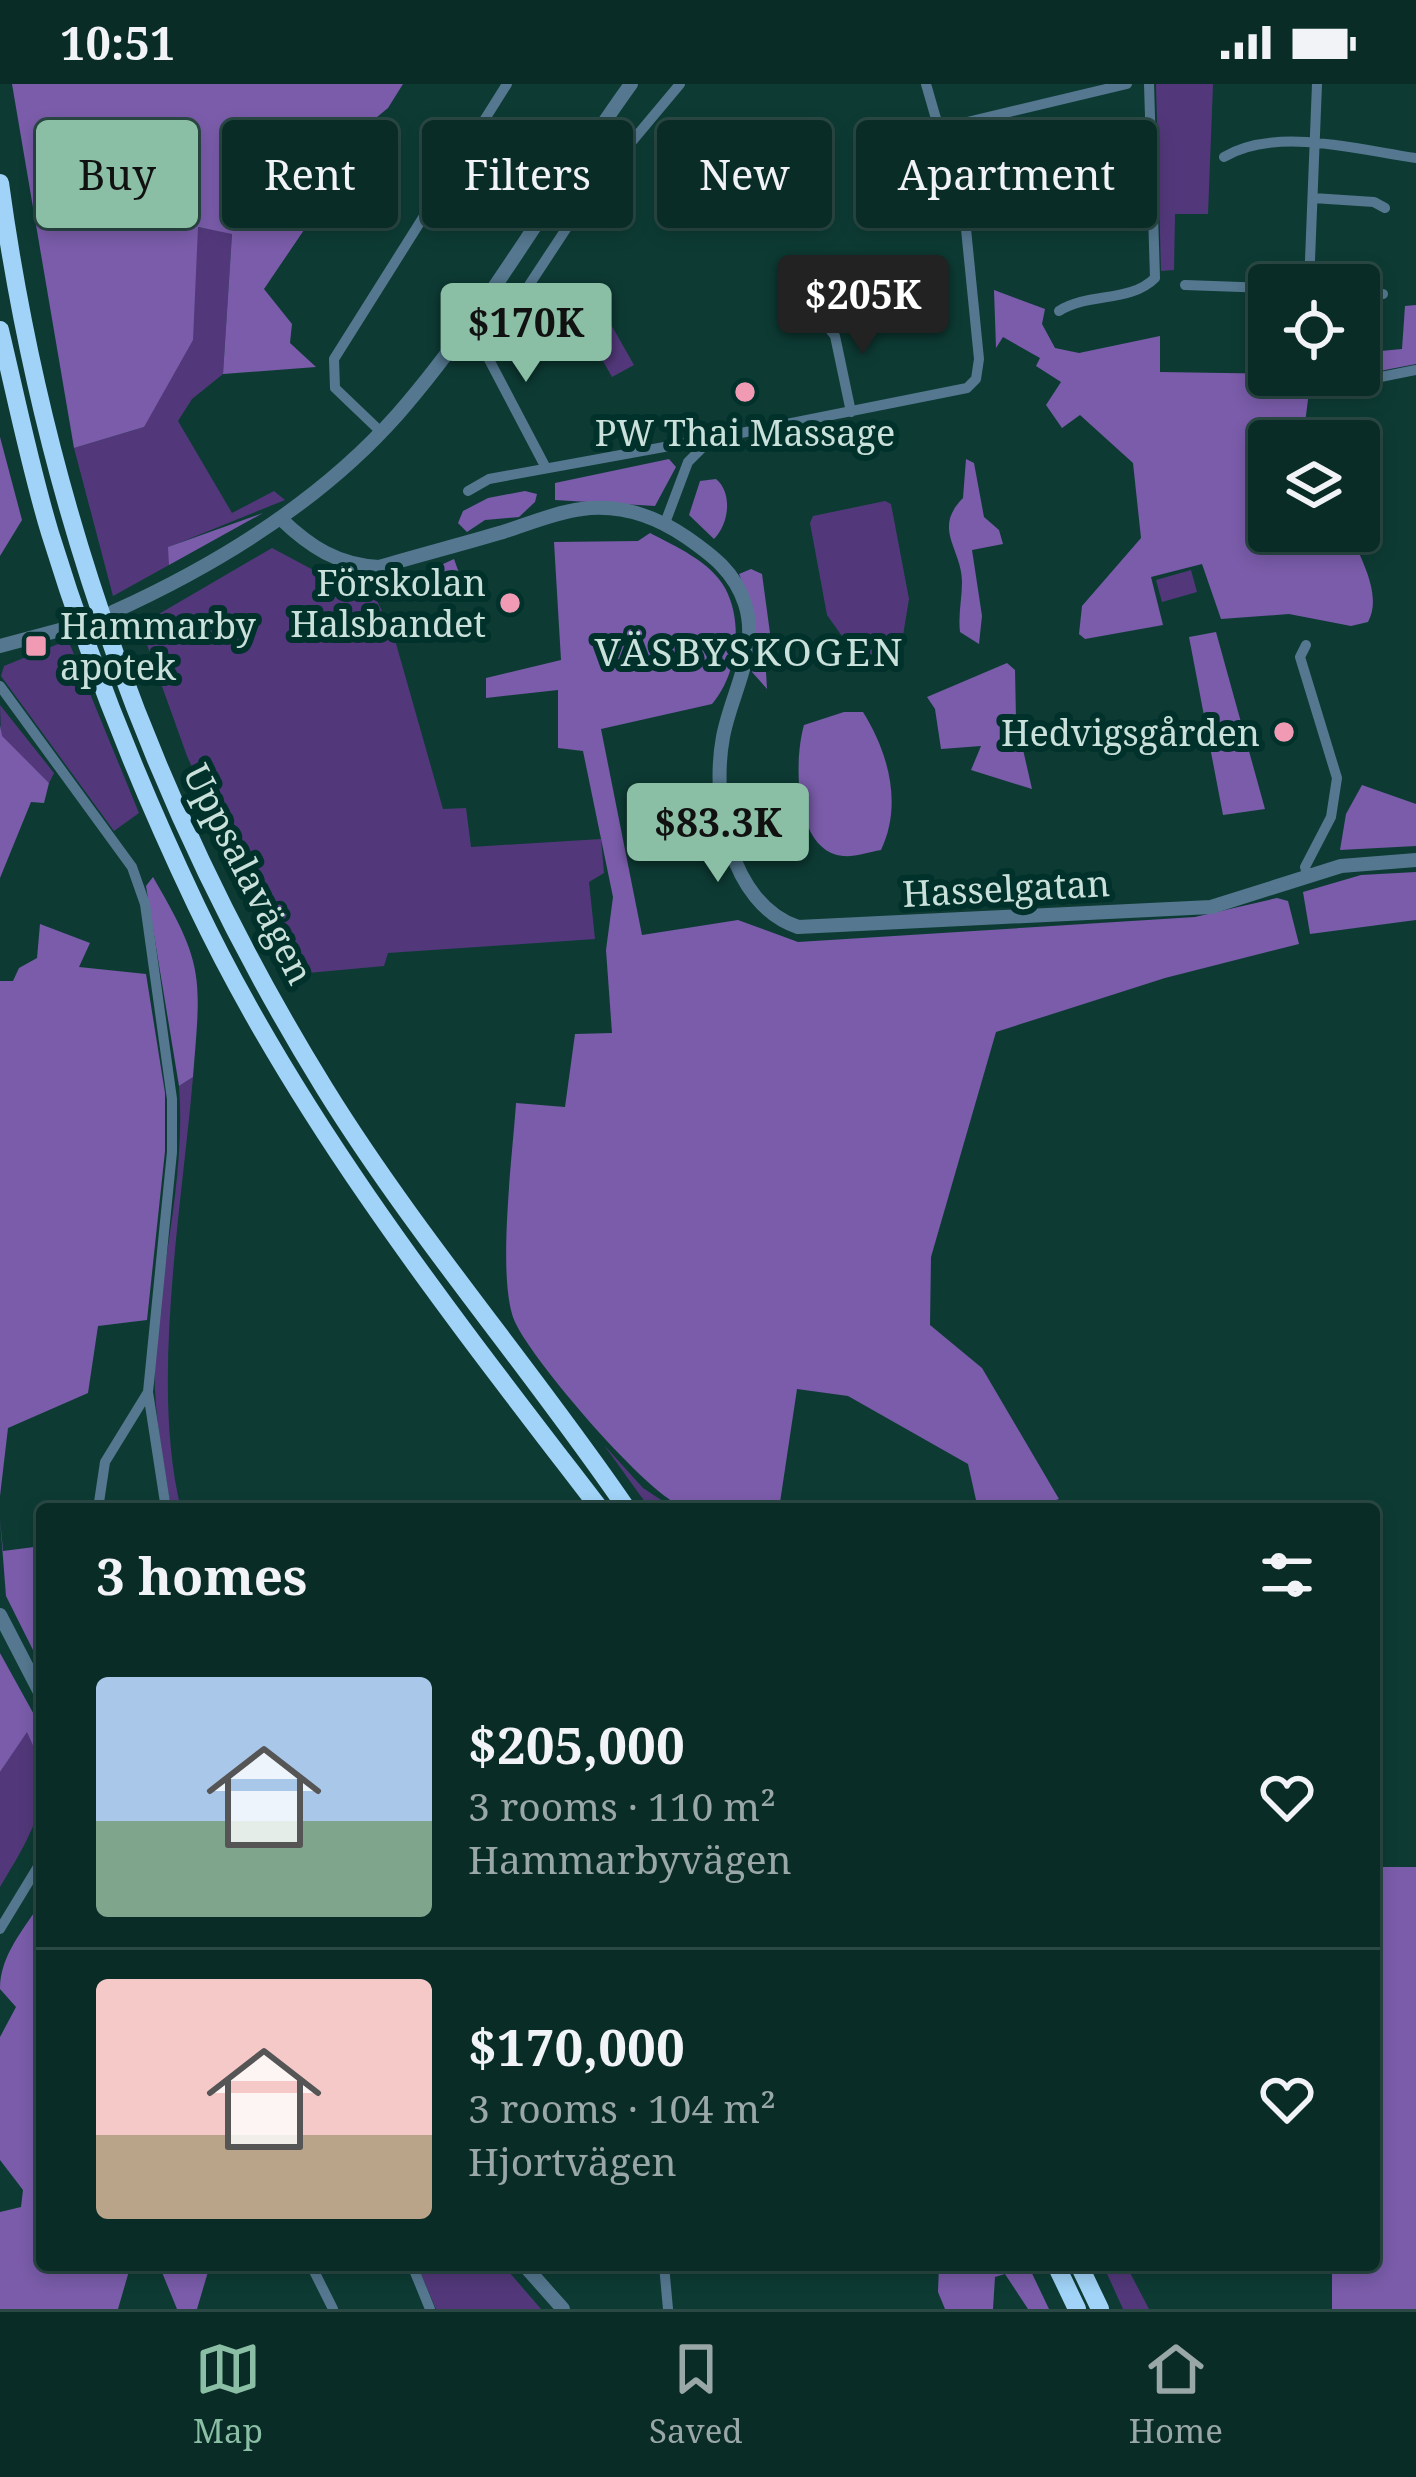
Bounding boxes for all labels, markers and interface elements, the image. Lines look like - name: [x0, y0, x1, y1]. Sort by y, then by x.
- text: 10:51: [60, 12, 175, 73]
- chip: Buy: [36, 120, 198, 228]
- chip: Rent: [222, 120, 398, 228]
- chip: Filters: [422, 120, 633, 228]
- chip: New: [657, 120, 832, 228]
- chip: Apartment: [856, 120, 1157, 228]
- pin: $205K: [779, 255, 947, 357]
- map controls: [1248, 264, 1380, 552]
- button: locate: [1248, 264, 1380, 396]
- text: $205K: [805, 267, 921, 320]
- pin: $170K: [442, 283, 610, 385]
- text: $170K: [468, 295, 584, 348]
- marker: PW Thai Massage: [732, 379, 758, 405]
- place label: PW Thai Massage: [595, 408, 895, 457]
- button: layers: [1248, 420, 1380, 552]
- place label: Förskolan Halsbandet: [290, 558, 486, 648]
- marker: Förskolan Halsbandet: [497, 590, 523, 616]
- place label: Hammarby apotek: [60, 601, 256, 691]
- district label: VÄSBYSKOGEN: [594, 624, 906, 677]
- marker: Hammarby apotek: [23, 633, 49, 659]
- place label: Hedvigsgården: [1001, 708, 1260, 757]
- marker: Hedvigsgården: [1271, 719, 1297, 745]
- street label: Uppsalavägen: [172, 756, 326, 992]
- pin: $83.3K: [620, 783, 816, 885]
- text: $83.3K: [654, 795, 782, 848]
- street label: Hasselgatan: [901, 858, 1111, 918]
- text: 3 homes: [96, 1540, 307, 1610]
- icon: filters: [1254, 1542, 1320, 1608]
- text: $205,000: [468, 1709, 685, 1779]
- icon: home: [192, 1725, 336, 1869]
- icon: heart: [1254, 1764, 1320, 1830]
- text: 3 rooms · 110 m²: [468, 1779, 776, 1832]
- text: Hammarbyvägen: [468, 1832, 792, 1885]
- text: $170,000: [468, 2011, 685, 2081]
- icon: home: [192, 2027, 336, 2171]
- icon: heart: [1254, 2066, 1320, 2132]
- text: 3 rooms · 104 m²: [468, 2081, 776, 2134]
- text: Hjortvägen: [468, 2134, 677, 2187]
- tab: Map: [193, 2336, 263, 2453]
- tab: Saved: [649, 2336, 743, 2453]
- tab: Home: [1129, 2336, 1223, 2453]

